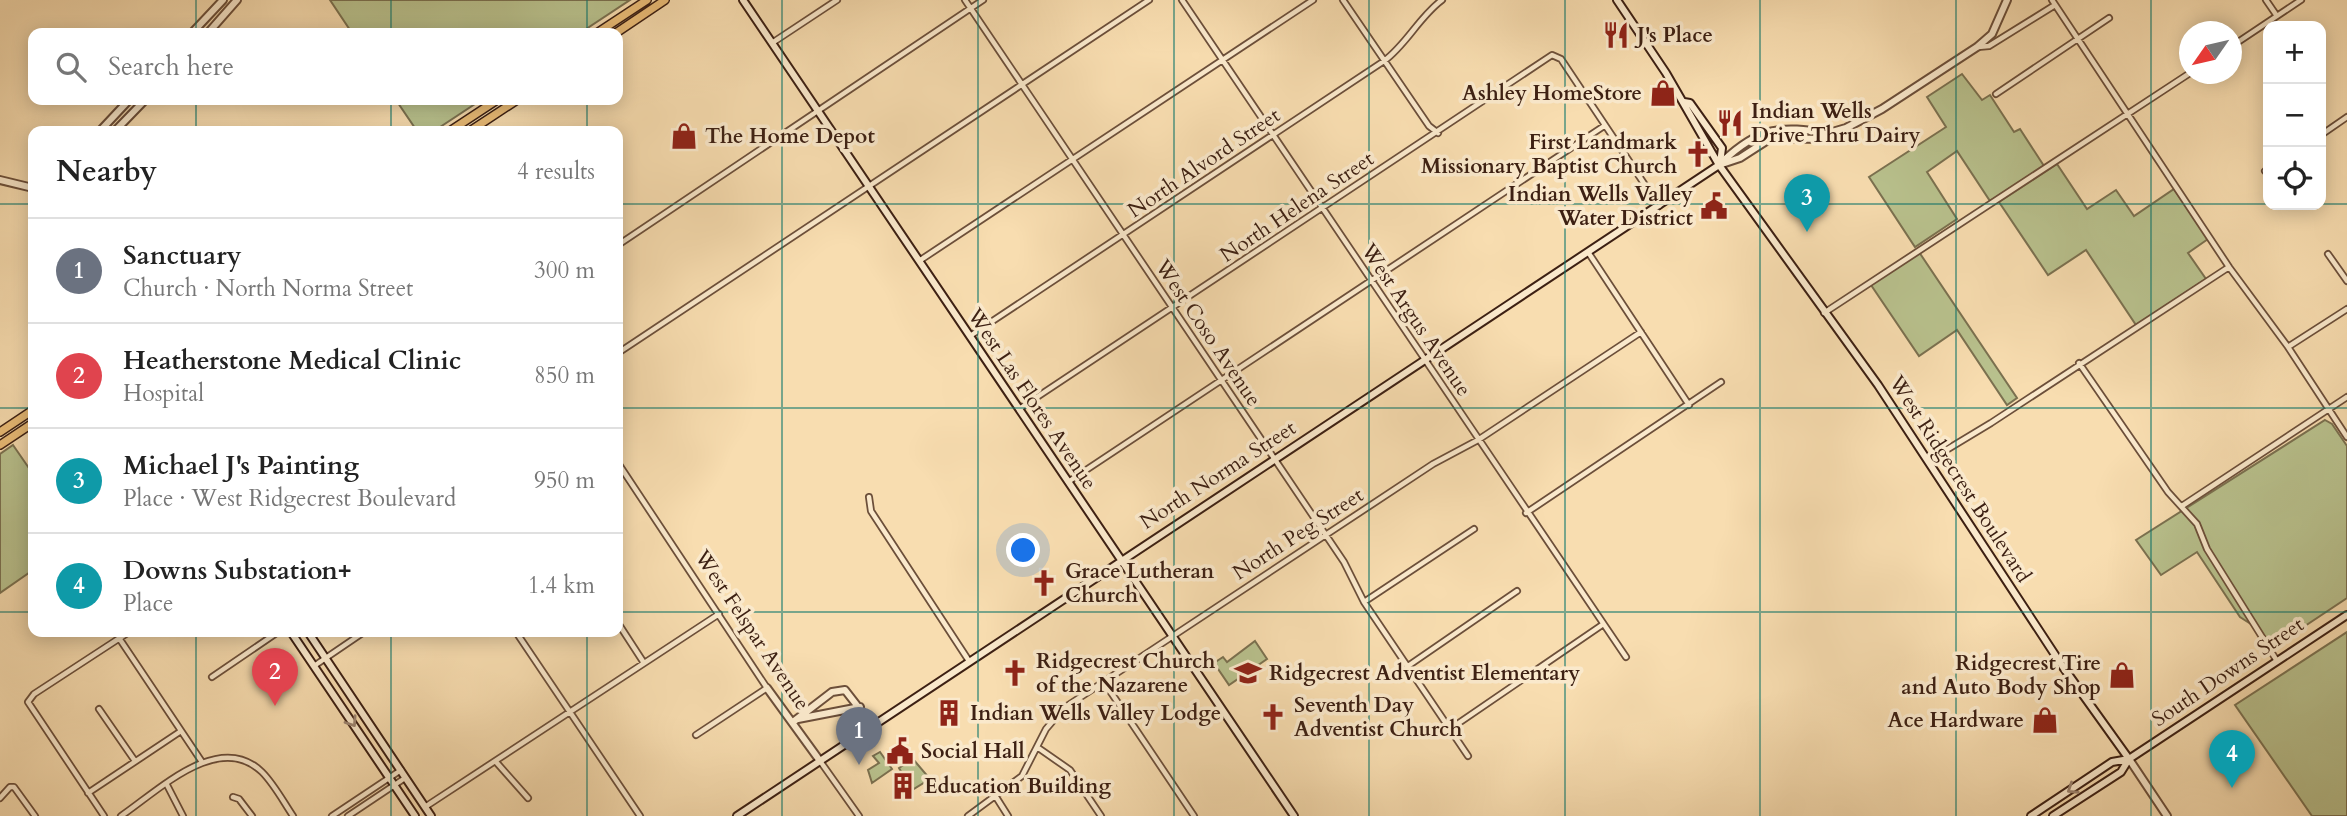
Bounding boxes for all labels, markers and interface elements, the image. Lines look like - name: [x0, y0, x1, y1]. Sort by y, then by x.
- restaurant icon: J's Place: [1601, 20, 1631, 50]
- place label: J's Place: [1634, 21, 1713, 50]
- north arrow: [2179, 21, 2242, 84]
- map controls: [2263, 21, 2326, 210]
- button: +: [2263, 21, 2326, 84]
- search box: [28, 28, 623, 105]
- icon: search: [52, 48, 90, 86]
- text: Search here: [108, 49, 234, 84]
- shop icon: Ashley HomeStore: [1648, 78, 1678, 108]
- place label: Ashley HomeStore: [1462, 79, 1642, 108]
- button: −: [2263, 84, 2326, 147]
- place label: Indian Wells Drive Thru Dairy: [1751, 97, 1920, 150]
- street label: North Alvord Street: [1122, 101, 1286, 225]
- restaurant icon: Indian Wells Drive Thru Dairy: [1715, 108, 1745, 138]
- shop icon: The Home Depot: [669, 121, 699, 151]
- place label: The Home Depot: [705, 122, 875, 151]
- place label: First Landmark Missionary Baptist Church: [1421, 128, 1677, 181]
- church icon: First Landmark Missionary Baptist Church: [1683, 139, 1713, 169]
- street label: North Helena Street: [1214, 144, 1380, 269]
- button: locate: [2263, 147, 2326, 210]
- text: Nearby: [56, 151, 157, 192]
- text: 4 results: [517, 156, 595, 187]
- pin: 3: [1784, 174, 1830, 232]
- place label: Indian Wells Valley Water District: [1508, 180, 1694, 233]
- public building icon: Indian Wells Valley Water District: [1699, 191, 1729, 221]
- street label: West Argus Avenue: [1353, 237, 1478, 402]
- text: Sanctuary: [123, 238, 242, 273]
- street label: West Coso Avenue: [1147, 253, 1268, 412]
- text: 1: [73, 255, 85, 286]
- text: 300 m: [534, 255, 595, 286]
- text: Church · North Norma Street: [123, 273, 413, 304]
- street label: West Las Flores Avenue: [960, 302, 1104, 495]
- text: Heatherstone Medical Clinic: [123, 343, 461, 378]
- text: 2: [73, 360, 85, 391]
- text: 850 m: [534, 360, 595, 391]
- street label: West Ridgecrest Boulevard: [1881, 369, 2038, 588]
- text: Hospital: [123, 378, 204, 409]
- street label: North Norma Street: [1134, 413, 1302, 536]
- text: Michael J's Painting: [123, 448, 359, 483]
- text: 3: [73, 465, 85, 496]
- text: 950 m: [534, 465, 595, 496]
- street label: North Peg Street: [1227, 481, 1369, 587]
- text: Place · West Ridgecrest Boulevard: [123, 483, 456, 514]
- your location: [1006, 533, 1040, 567]
- street label: West Felspar Avenue: [687, 543, 816, 716]
- text: Downs Substation+: [123, 553, 351, 588]
- place label: Grace Lutheran Church: [1065, 557, 1215, 610]
- church icon: Grace Lutheran Church: [1029, 568, 1059, 598]
- text: 4: [73, 570, 85, 601]
- text: 1.4 km: [528, 570, 595, 601]
- text: Place: [123, 588, 173, 619]
- street label: South Downs Street: [2146, 610, 2310, 734]
- place label: Ridgecrest Church of the Nazarene: [1036, 647, 1215, 700]
- pin: 2: [252, 648, 298, 706]
- place label: Ridgecrest Tire and Auto Body Shop: [1901, 649, 2101, 702]
- church icon: Ridgecrest Church of the Nazarene: [1000, 658, 1030, 688]
- school or university icon: Ridgecrest Adventist Elementary: [1233, 658, 1263, 688]
- place label: Ridgecrest Adventist Elementary: [1269, 659, 1580, 688]
- shop icon: Ridgecrest Tire and Auto Body Shop: [2107, 660, 2137, 690]
- place label: Seventh Day Adventist Church: [1294, 691, 1462, 744]
- building icon: Indian Wells Valley Lodge: [934, 698, 964, 728]
- place label: Indian Wells Valley Lodge: [970, 699, 1221, 728]
- church icon: Seventh Day Adventist Church: [1258, 702, 1288, 732]
- shop icon: Ace Hardware: [2030, 705, 2060, 735]
- place label: Ace Hardware: [1888, 706, 2024, 735]
- pin: 1: [836, 707, 882, 765]
- one-way arrow: [344, 714, 356, 727]
- pin: 4: [2209, 730, 2255, 788]
- public building icon: Social Hall: [885, 736, 915, 766]
- place label: Social Hall: [921, 737, 1025, 766]
- building icon: Education Building: [888, 771, 918, 801]
- place label: Education Building: [924, 772, 1112, 801]
- one-way arrow: [2066, 781, 2079, 794]

